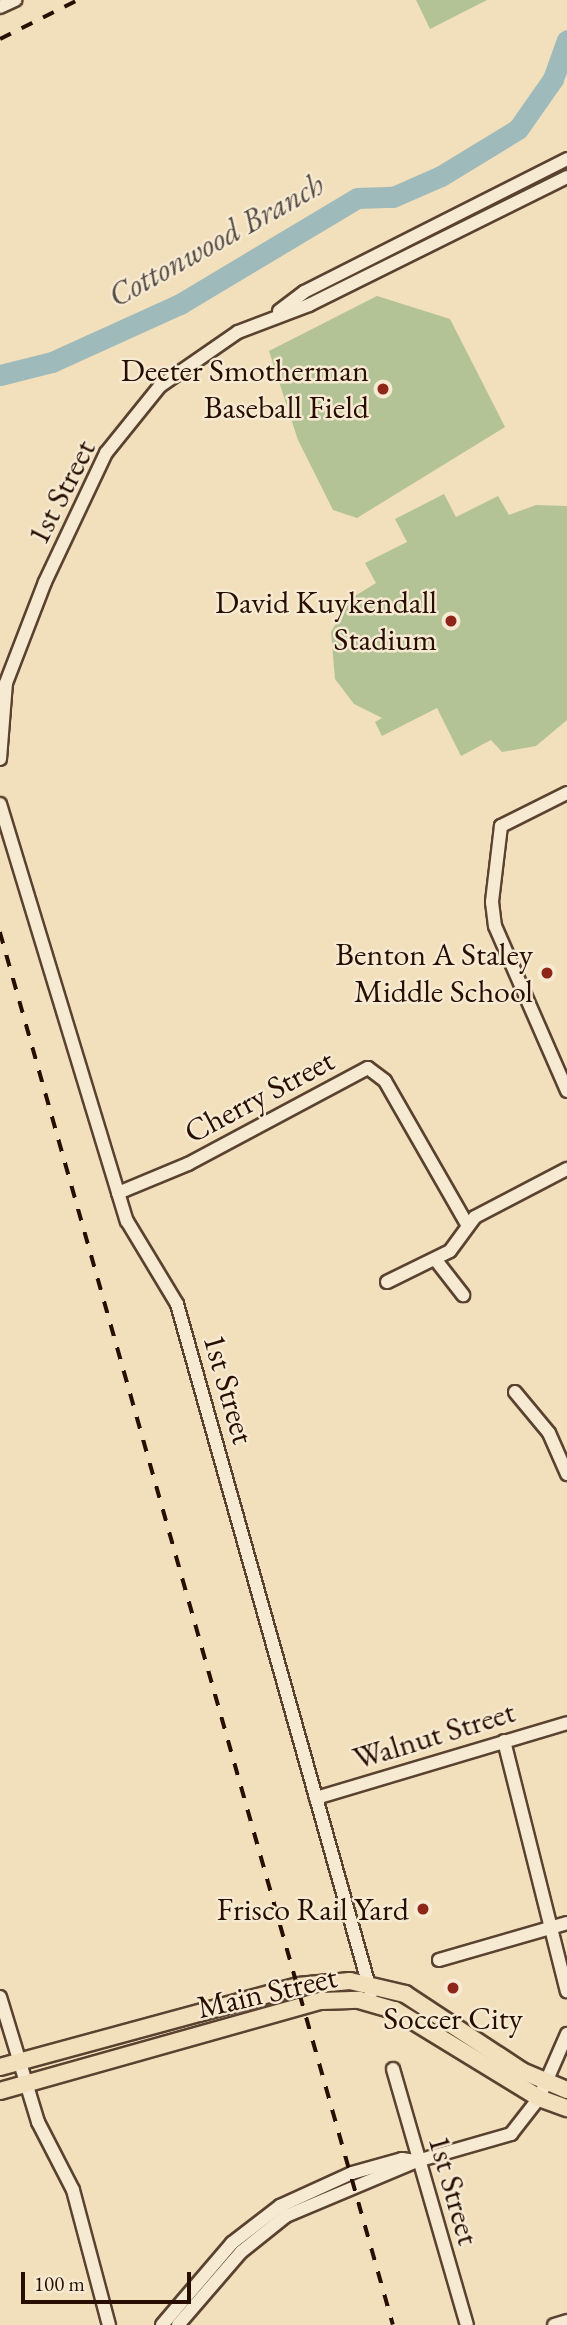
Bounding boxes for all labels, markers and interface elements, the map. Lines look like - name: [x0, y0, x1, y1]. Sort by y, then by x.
- water label: Cottonwood Branch: [101, 164, 331, 316]
- place label: Deeter Smotherman Baseball Field: [121, 352, 369, 427]
- marker: Deeter Smotherman Baseball Field: [375, 381, 391, 397]
- street label: 1st Street: [18, 433, 104, 551]
- place label: David Kuykendall Stadium: [215, 584, 437, 659]
- marker: David Kuykendall Stadium: [443, 613, 459, 629]
- place label: Benton A Staley Middle School: [335, 936, 533, 1011]
- marker: Benton A Staley Middle School: [539, 965, 555, 981]
- street label: Cherry Street: [178, 1041, 340, 1151]
- street label: 1st Street: [195, 1330, 263, 1448]
- street label: Walnut Street: [349, 1692, 519, 1778]
- place label: Frisco Rail Yard: [217, 1890, 409, 1928]
- marker: Frisco Rail Yard: [415, 1901, 431, 1917]
- street label: Main Street: [193, 1957, 341, 2027]
- marker: Soccer City: [445, 1980, 461, 1996]
- place label: Soccer City: [383, 1999, 523, 2037]
- street label: 1st Street: [420, 2131, 488, 2249]
- scale bar: [24, 2258, 194, 2302]
- text: 100 m: [34, 2270, 85, 2297]

